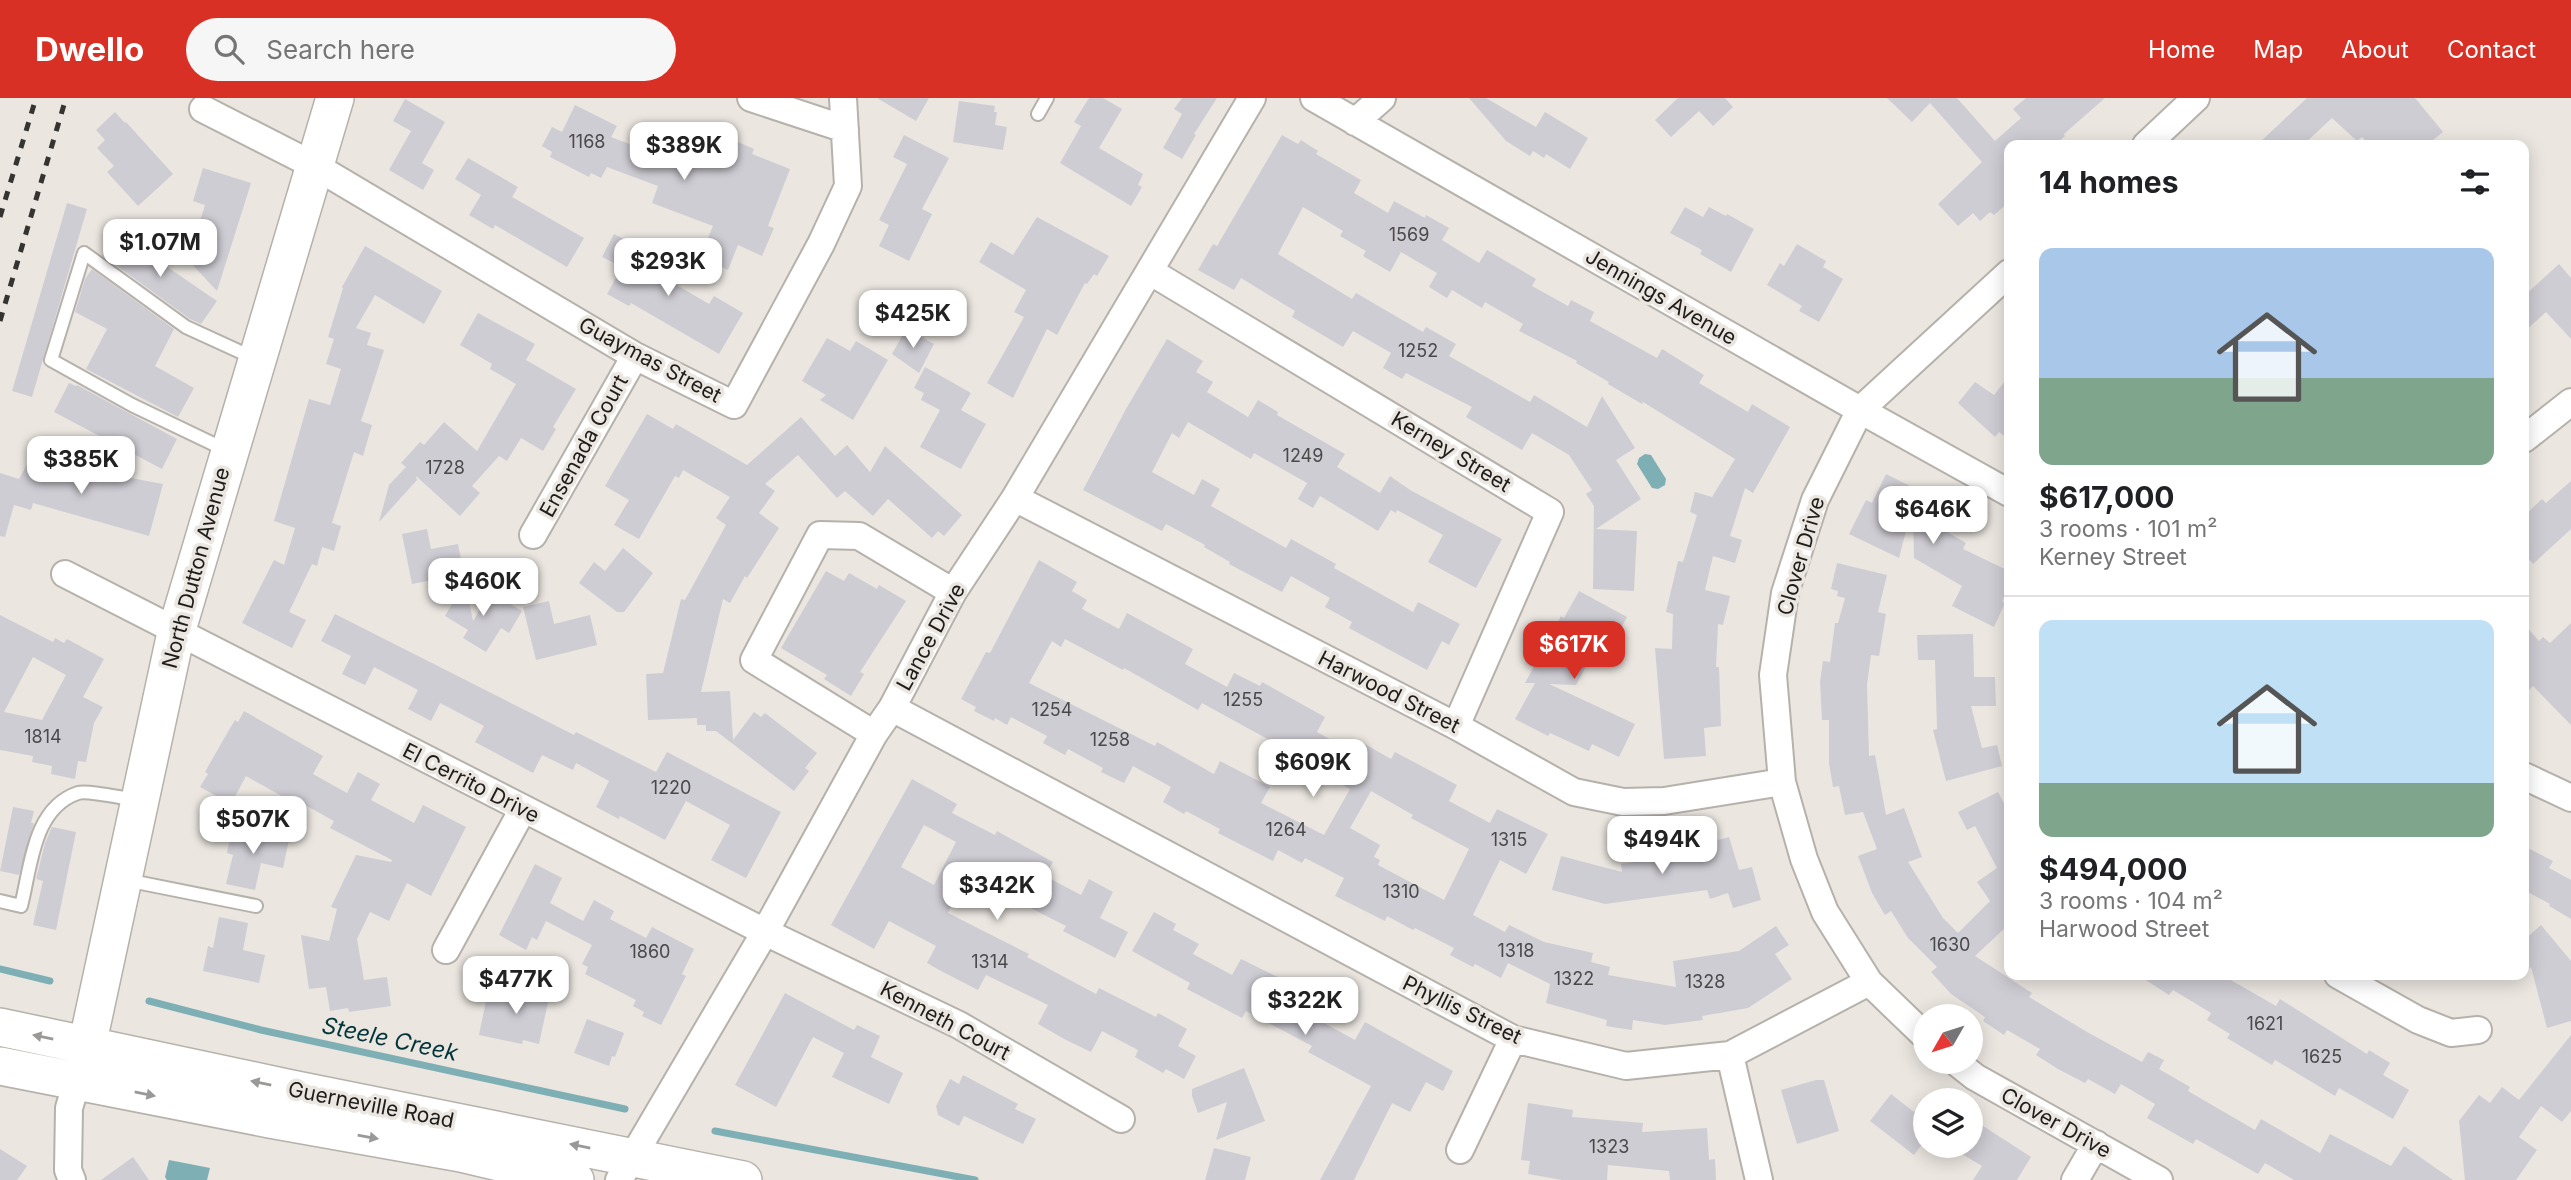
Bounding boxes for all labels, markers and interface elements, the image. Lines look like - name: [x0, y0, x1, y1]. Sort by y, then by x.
- search box: [186, 18, 676, 81]
- text: Dwello: [35, 29, 144, 69]
- icon: search: [210, 30, 248, 68]
- text: Search here: [266, 34, 415, 65]
- text: Home: [2148, 35, 2215, 64]
- text: Map: [2253, 35, 2303, 64]
- text: About: [2341, 35, 2409, 64]
- text: Contact: [2447, 35, 2536, 64]
- pin: $389K: [635, 122, 733, 182]
- house number: 1168: [569, 131, 605, 152]
- text: $389K: [646, 131, 722, 159]
- icon: filters: [2456, 163, 2494, 201]
- text: 14 homes: [2039, 164, 2178, 200]
- pin: $1.07M: [103, 220, 217, 279]
- house number: 1569: [1389, 224, 1429, 245]
- text: $1.07M: [119, 228, 201, 256]
- pin: $293K: [619, 238, 717, 298]
- street label: Jennings Avenue: [1581, 243, 1741, 350]
- text: $293K: [630, 247, 706, 275]
- pin: $425K: [864, 290, 962, 350]
- icon: home: [2204, 294, 2330, 420]
- text: $425K: [875, 299, 951, 327]
- street label: Guaymas Street: [575, 311, 726, 408]
- house number: 1252: [1398, 340, 1438, 361]
- street label: Ensenada Court: [534, 370, 633, 521]
- street label: Kerney Street: [1387, 406, 1516, 497]
- pin: $385K: [32, 436, 130, 496]
- text: $385K: [43, 445, 119, 473]
- house number: 1249: [1283, 445, 1323, 466]
- house number: 1728: [425, 457, 465, 478]
- street label: North Dutton Avenue: [157, 465, 234, 671]
- text: $617,000: [2039, 479, 2175, 515]
- pin: $646K: [1884, 486, 1982, 546]
- street label: Clover Drive: [1772, 494, 1829, 618]
- text: $646K: [1894, 495, 1972, 523]
- text: 3 rooms · 101 m²: [2039, 515, 2217, 543]
- text: Kerney Street: [2039, 543, 2187, 571]
- pin: $460K: [434, 559, 532, 618]
- text: $460K: [444, 567, 522, 595]
- street label: Lance Drive: [891, 579, 970, 695]
- pin: $617K: [1525, 622, 1623, 681]
- text: $617K: [1539, 630, 1609, 658]
- street label: Harwood Street: [1314, 645, 1464, 738]
- icon: home: [2204, 666, 2330, 792]
- house number: 1255: [1223, 689, 1263, 710]
- house number: 1254: [1032, 699, 1072, 720]
- house number: 1814: [24, 726, 62, 747]
- house number: 1258: [1090, 729, 1130, 750]
- street label: El Cerrito Drive: [399, 737, 544, 828]
- pin: $609K: [1264, 740, 1362, 799]
- text: $609K: [1275, 748, 1352, 776]
- house number: 1220: [651, 777, 691, 798]
- pin: $507K: [204, 796, 302, 856]
- text: $507K: [216, 805, 290, 833]
- pin: $494K: [1613, 816, 1711, 876]
- house number: 1264: [1265, 819, 1307, 840]
- text: $494K: [1623, 825, 1701, 853]
- house number: 1315: [1491, 829, 1527, 850]
- text: $494,000: [2039, 851, 2188, 887]
- pin: $342K: [948, 862, 1046, 922]
- text: $342K: [959, 871, 1035, 899]
- house number: 1310: [1382, 881, 1420, 902]
- text: 3 rooms · 104 m²: [2039, 887, 2223, 915]
- text: Harwood Street: [2039, 915, 2209, 943]
- house number: 1630: [1930, 934, 1970, 955]
- house number: 1318: [1498, 940, 1534, 961]
- house number: 1860: [630, 941, 670, 962]
- house number: 1314: [971, 951, 1009, 972]
- pin: $477K: [467, 956, 565, 1016]
- text: $477K: [479, 965, 553, 993]
- house number: 1322: [1554, 968, 1594, 989]
- street label: Phyllis Street: [1399, 970, 1526, 1049]
- house number: 1328: [1685, 971, 1725, 992]
- street label: Kenneth Court: [876, 976, 1014, 1065]
- pin: $322K: [1256, 978, 1354, 1037]
- text: $322K: [1267, 986, 1343, 1014]
- north arrow: [1913, 1004, 1983, 1074]
- map controls: [1913, 1004, 1983, 1158]
- water label: Steele Creek: [320, 1011, 461, 1067]
- house number: 1621: [2247, 1013, 2283, 1034]
- one-way arrow: [32, 1031, 54, 1042]
- house number: 1625: [2302, 1046, 2342, 1067]
- street label: Guerneville Road: [286, 1076, 456, 1133]
- one-way arrow: [250, 1077, 272, 1088]
- street label: Clover Drive: [1997, 1082, 2116, 1163]
- button: layers: [1913, 1088, 1983, 1158]
- one-way arrow: [134, 1089, 156, 1100]
- one-way arrow: [357, 1131, 379, 1142]
- house number: 1323: [1589, 1136, 1629, 1157]
- one-way arrow: [569, 1140, 591, 1151]

